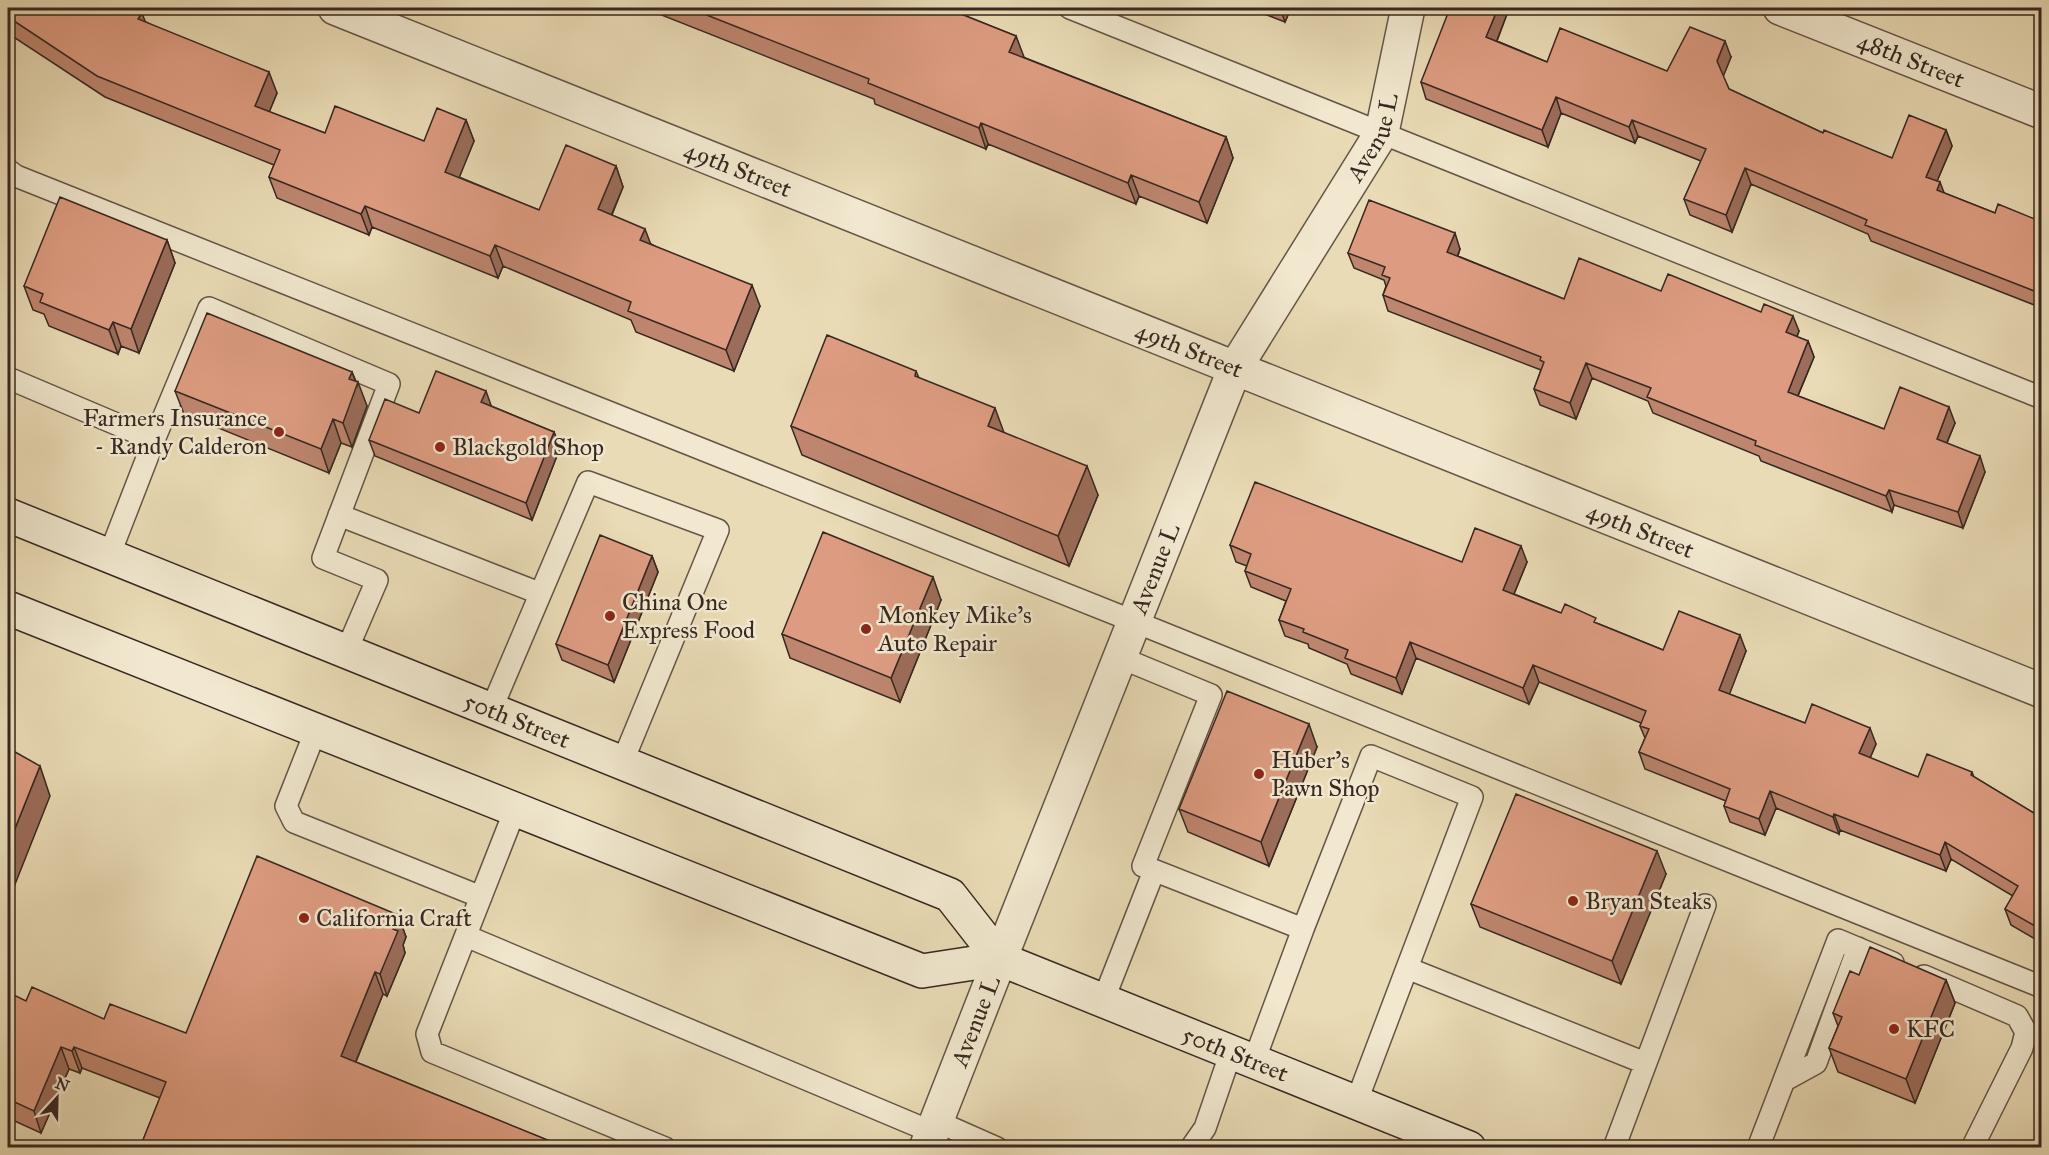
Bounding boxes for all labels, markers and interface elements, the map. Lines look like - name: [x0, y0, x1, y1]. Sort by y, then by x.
- street label: 48th Street: [1853, 25, 1969, 95]
- street label: Avenue L: [1339, 90, 1405, 188]
- street label: 49th Street: [680, 134, 796, 204]
- street label: 49th Street: [1131, 315, 1248, 385]
- place label: Farmers Insurance - Randy Calderon: [83, 403, 267, 461]
- marker: Farmers Insurance - Randy Calderon: [272, 425, 286, 439]
- place label: Blackgold Shop: [452, 432, 604, 462]
- marker: Blackgold Shop: [433, 440, 447, 454]
- street label: 49th Street: [1582, 495, 1699, 565]
- street label: Avenue L: [1123, 519, 1187, 619]
- place label: China One Express Food: [622, 587, 755, 645]
- place label: Monkey Mike's Auto Repair: [877, 600, 1032, 658]
- marker: China One Express Food: [603, 609, 617, 623]
- marker: Monkey Mike's Auto Repair: [859, 622, 873, 636]
- street label: 50th Street: [460, 686, 575, 755]
- place label: Huber's Pawn Shop: [1271, 745, 1380, 803]
- marker: Huber's Pawn Shop: [1252, 767, 1266, 781]
- place label: Bryan Steaks: [1585, 886, 1712, 916]
- marker: Bryan Steaks: [1566, 894, 1580, 908]
- place label: California Craft: [316, 903, 472, 933]
- marker: California Craft: [297, 911, 311, 925]
- street label: Avenue L: [944, 971, 1007, 1072]
- place label: KFC: [1906, 1014, 1955, 1044]
- street label: 50th Street: [1178, 1019, 1293, 1089]
- marker: KFC: [1887, 1022, 1901, 1036]
- north arrow: [27, 1068, 87, 1128]
- text: N: [53, 1073, 73, 1096]

